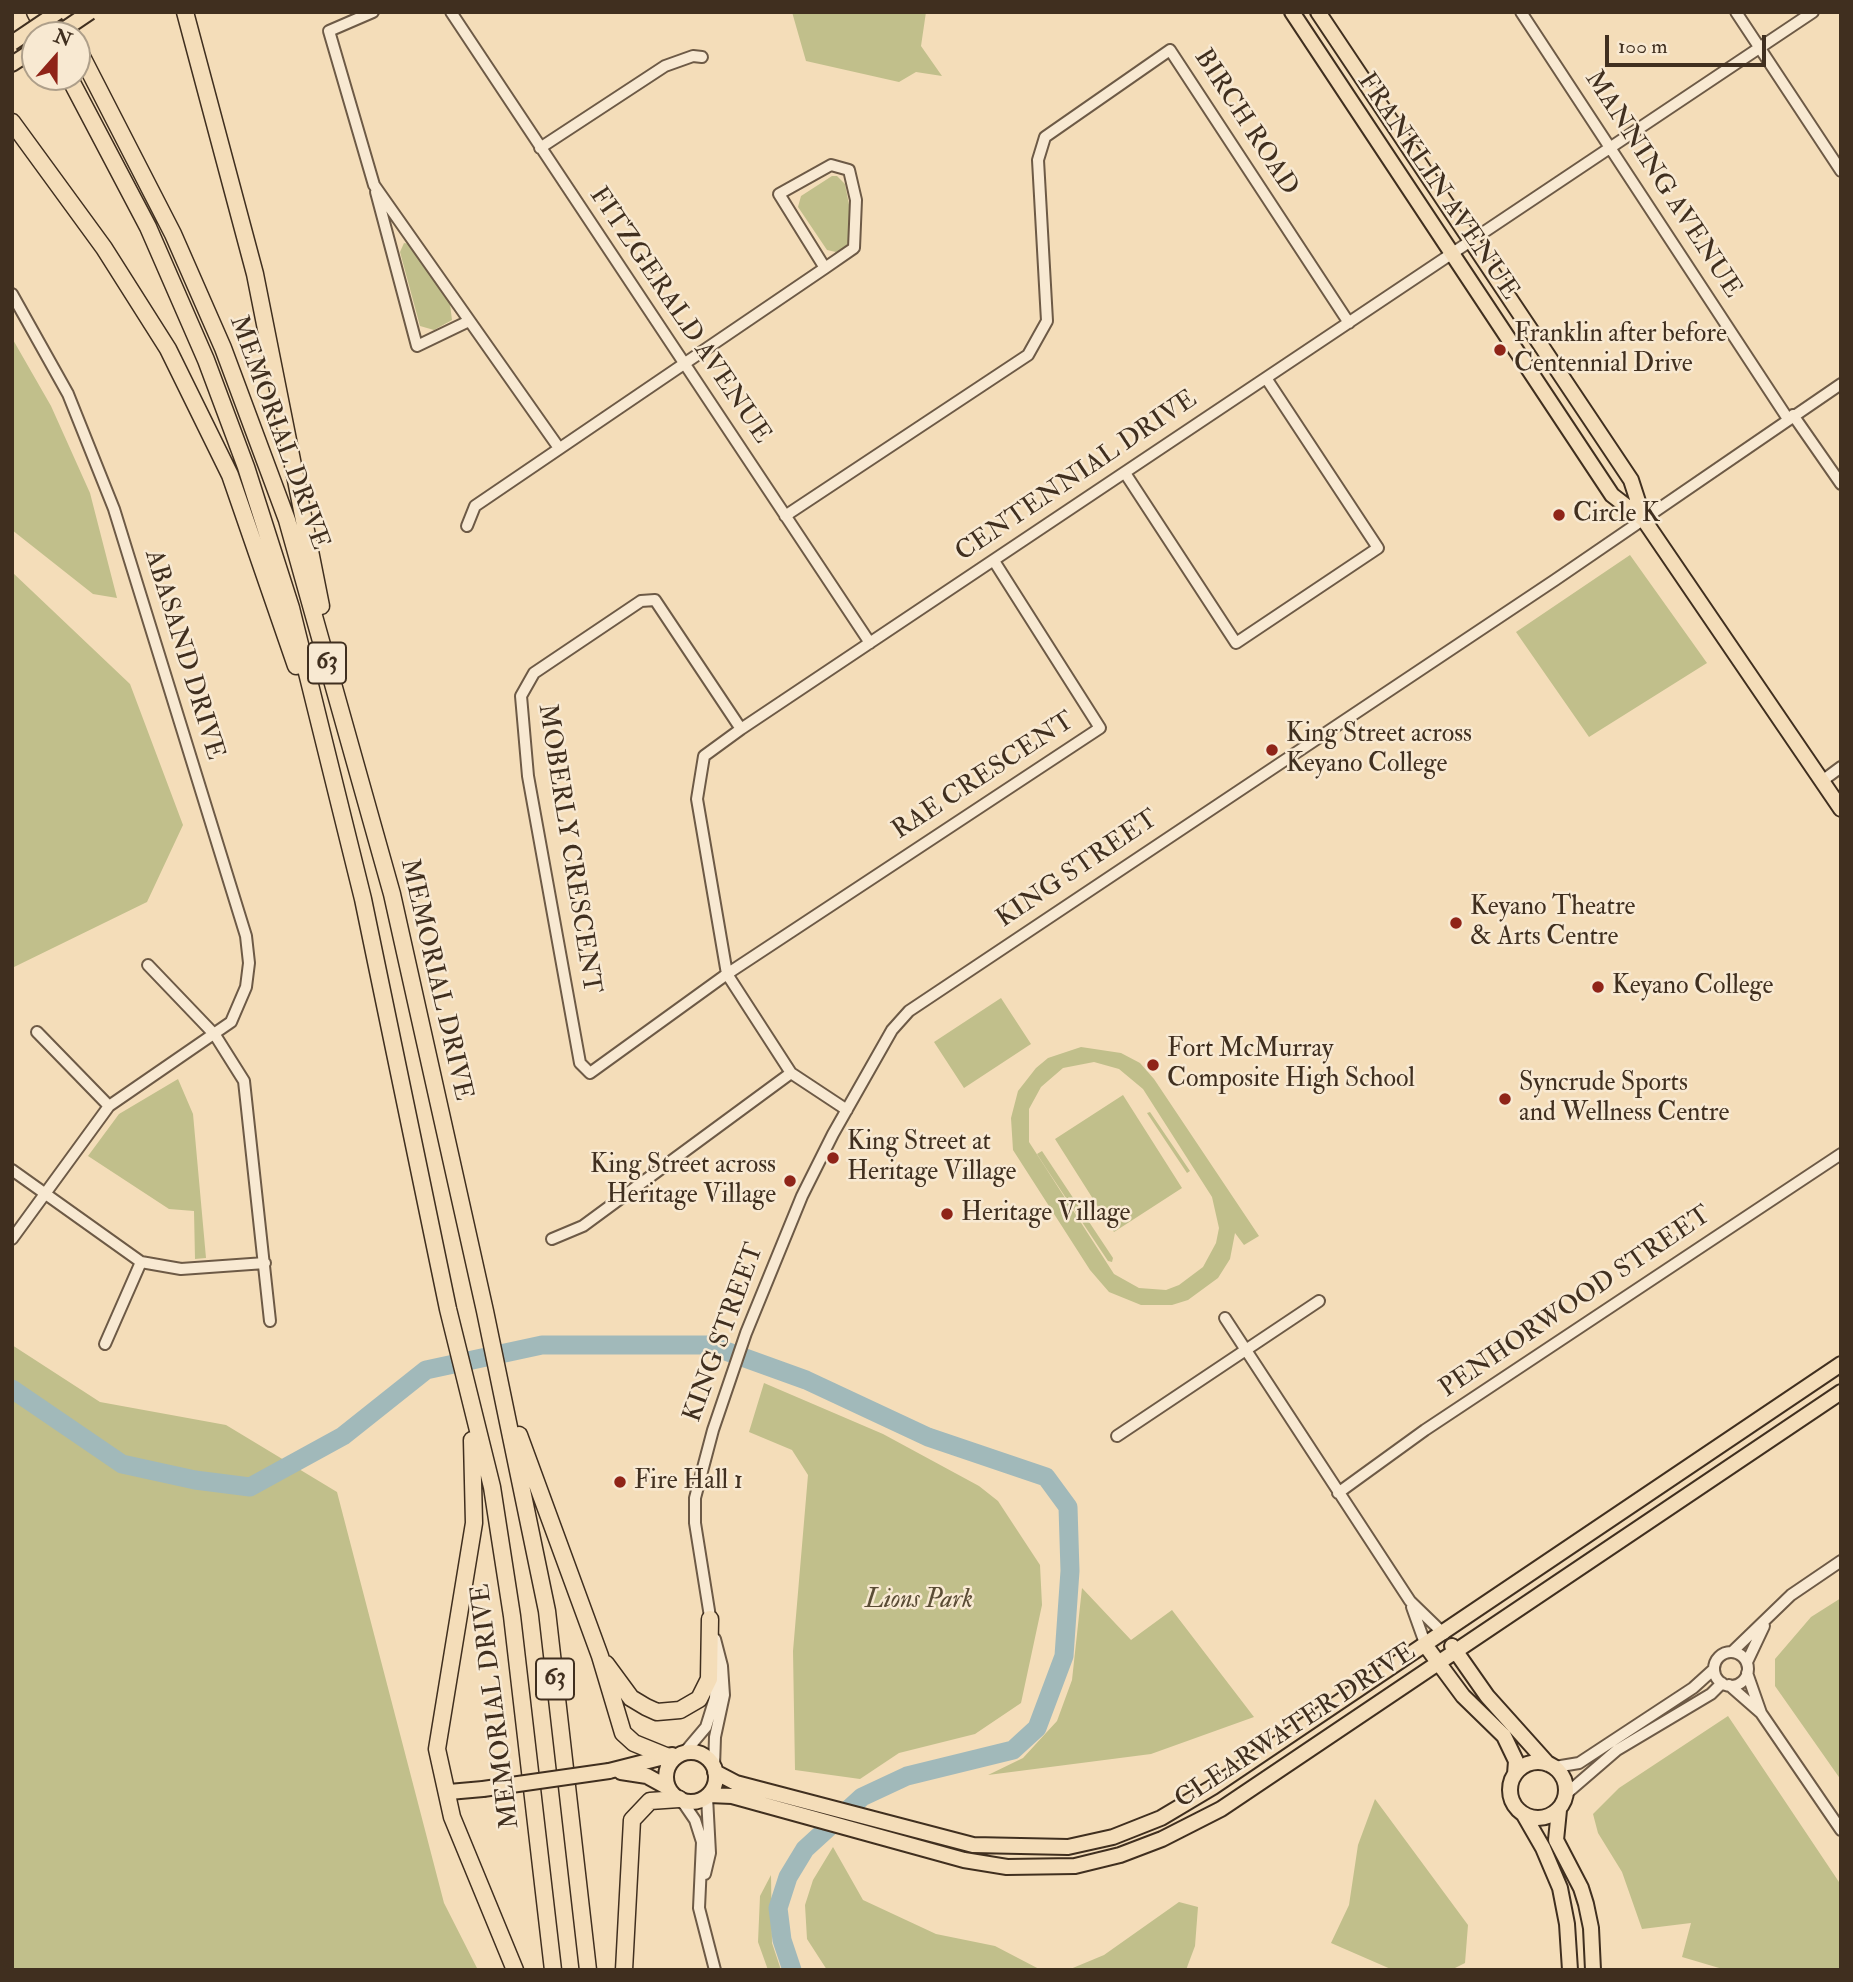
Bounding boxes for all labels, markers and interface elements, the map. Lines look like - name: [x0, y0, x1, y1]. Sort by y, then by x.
- north arrow: [21, 21, 91, 91]
- scale bar: [1608, 21, 1769, 65]
- text: N: [51, 24, 75, 53]
- text: 100 m: [1618, 33, 1668, 60]
- street label: BIRCH ROAD: [1186, 44, 1304, 202]
- street label: MANNING AVENUE: [1577, 65, 1747, 305]
- street label: FRANKLIN AVENUE: [1349, 68, 1525, 306]
- street label: FITZGERALD AVENUE: [581, 182, 777, 450]
- street label: MEMORIAL DRIVE: [221, 312, 335, 554]
- place label: Franklin after before Centennial Drive: [1514, 319, 1727, 380]
- marker: Franklin after before Centennial Drive: [1492, 342, 1508, 358]
- street label: CENTENNIAL DRIVE: [950, 385, 1204, 569]
- place label: Circle K: [1573, 499, 1660, 531]
- marker: Circle K: [1551, 507, 1567, 523]
- street label: ABASAND DRIVE: [136, 546, 230, 764]
- road number: 63: [308, 642, 346, 684]
- street label: MOBERLY CRESCENT: [530, 702, 606, 996]
- street label: RAE CRESCENT: [887, 707, 1081, 847]
- place label: King Street across Keyano College: [1286, 719, 1472, 780]
- marker: King Street across Keyano College: [1264, 742, 1280, 758]
- street label: KING STREET: [991, 804, 1165, 936]
- street label: MEMORIAL DRIVE: [392, 856, 478, 1104]
- place label: Keyano Theatre & Arts Centre: [1470, 892, 1635, 954]
- marker: Keyano Theatre & Arts Centre: [1448, 915, 1464, 931]
- place label: Keyano College: [1612, 971, 1773, 1003]
- marker: Keyano College: [1590, 979, 1606, 995]
- place label: Fort McMurray Composite High School: [1167, 1034, 1415, 1096]
- marker: Fort McMurray Composite High School: [1145, 1057, 1161, 1073]
- place label: Syncrude Sports and Wellness Centre: [1519, 1068, 1729, 1130]
- marker: Syncrude Sports and Wellness Centre: [1497, 1091, 1513, 1107]
- place label: King Street at Heritage Village: [847, 1127, 1016, 1188]
- place label: King Street across Heritage Village: [590, 1150, 776, 1212]
- marker: King Street at Heritage Village: [825, 1150, 841, 1166]
- marker: King Street across Heritage Village: [782, 1173, 798, 1189]
- place label: Heritage Village: [961, 1198, 1130, 1230]
- street label: PENHORWOOD STREET: [1434, 1200, 1718, 1406]
- marker: Heritage Village: [939, 1206, 955, 1222]
- street label: KING STREET: [678, 1239, 772, 1427]
- place label: Fire Hall 1: [634, 1466, 743, 1498]
- marker: Fire Hall 1: [612, 1474, 628, 1490]
- street label: MEMORIAL DRIVE: [466, 1582, 528, 1830]
- park label: Lions Park: [865, 1585, 973, 1617]
- street label: CLEARWATER DRIVE: [1170, 1638, 1422, 1816]
- road number: 63: [536, 1658, 574, 1700]

